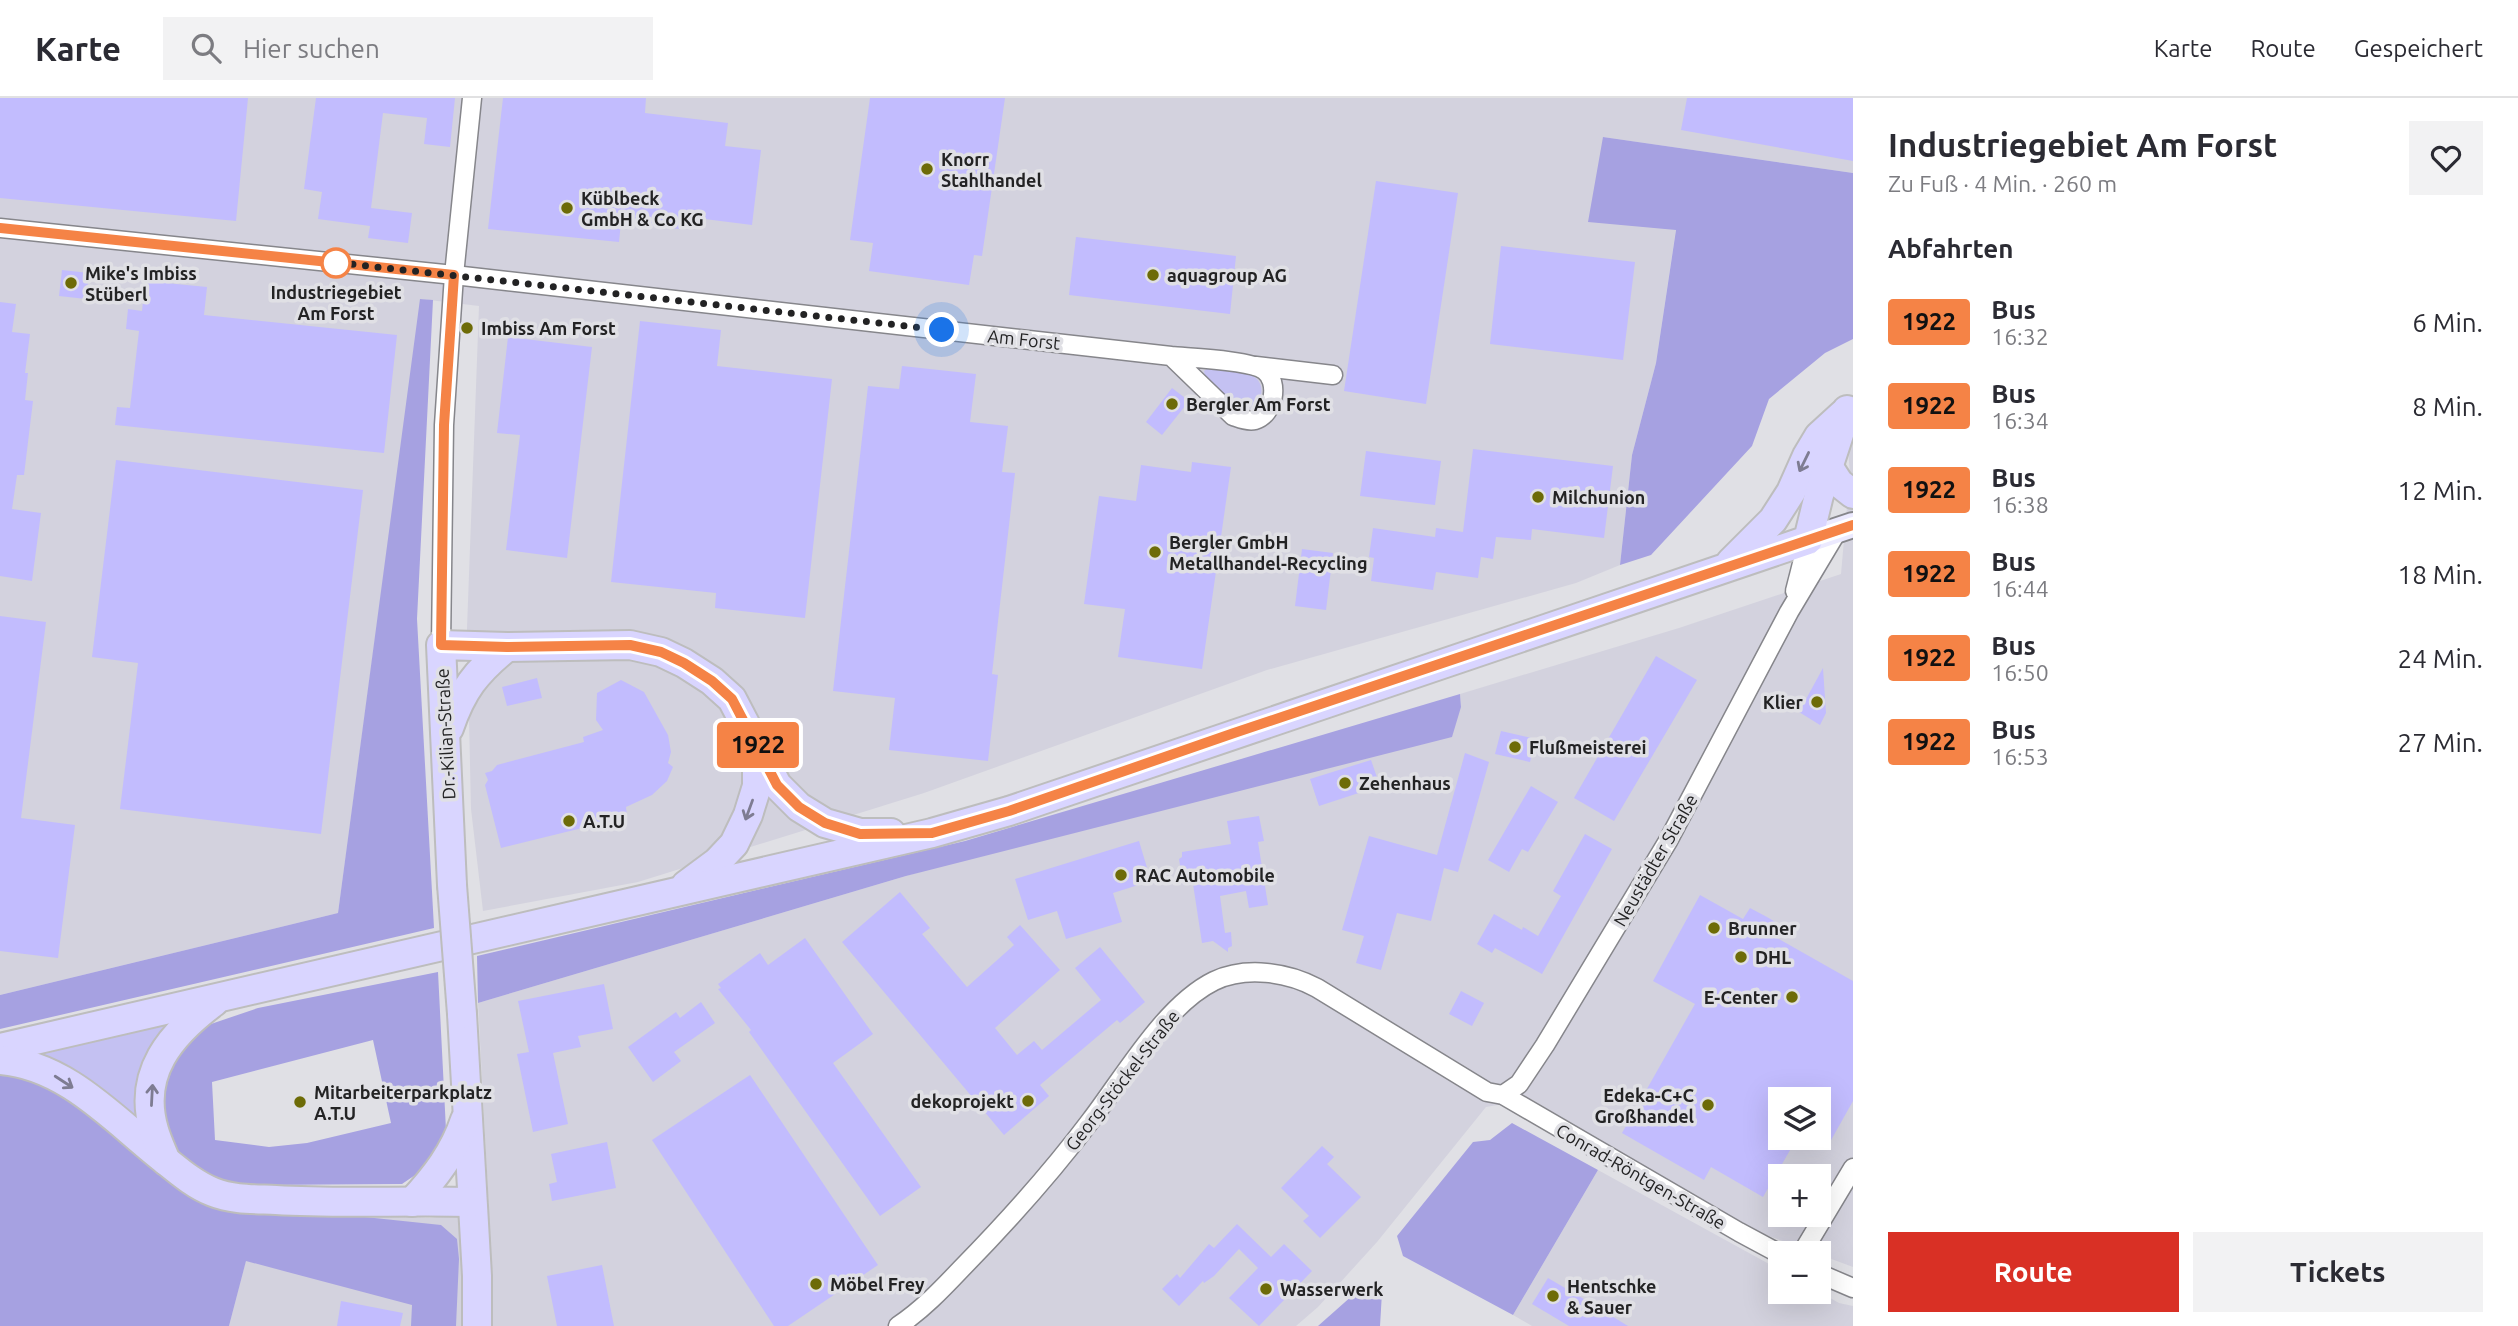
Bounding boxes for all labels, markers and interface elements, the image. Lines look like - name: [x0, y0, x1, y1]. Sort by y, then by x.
- search box: [163, 17, 653, 80]
- icon: search: [187, 29, 225, 67]
- text: Karte: [35, 30, 121, 67]
- text: Hier suchen: [243, 34, 380, 63]
- text: Karte: [2154, 35, 2212, 62]
- text: Route: [2250, 35, 2316, 62]
- text: Gespeichert: [2354, 35, 2483, 62]
- button: heart: [2409, 121, 2483, 195]
- text: Industriegebiet Am Forst: [1888, 126, 2277, 163]
- place label: Knorr Stahlhandel: [941, 149, 1042, 190]
- marker: Knorr Stahlhandel: [919, 161, 935, 177]
- text: Zu Fuß · 4 Min. · 260 m: [1888, 171, 2117, 196]
- place label: Küblbeck GmbH & Co KG: [581, 188, 704, 229]
- marker: Küblbeck GmbH & Co KG: [559, 200, 575, 216]
- text: Abfahrten: [1888, 234, 2013, 263]
- marker: Industriegebiet Am Forst: [321, 248, 351, 278]
- place label: Mike's Imbiss Stüberl: [85, 263, 197, 304]
- place label: aquagroup AG: [1167, 265, 1287, 285]
- marker: aquagroup AG: [1145, 267, 1161, 283]
- marker: Mike's Imbiss Stüberl: [63, 275, 79, 291]
- place label: Industriegebiet Am Forst: [270, 282, 402, 323]
- text: Bus: [1991, 295, 2036, 324]
- text: 1922: [1902, 308, 1956, 335]
- text: 6 Min.: [2412, 308, 2483, 337]
- your location: [924, 312, 959, 347]
- place label: Imbiss Am Forst: [481, 318, 616, 338]
- marker: Imbiss Am Forst: [459, 320, 475, 336]
- text: 16:32: [1991, 324, 2049, 349]
- street label: Am Forst: [987, 325, 1061, 353]
- text: Bus: [1991, 379, 2036, 408]
- text: 1922: [1902, 392, 1956, 419]
- text: 8 Min.: [2412, 392, 2483, 421]
- place label: Bergler Am Forst: [1186, 394, 1331, 414]
- marker: Bergler Am Forst: [1164, 396, 1180, 412]
- text: 16:34: [1991, 408, 2049, 433]
- one-way arrow: [1797, 451, 1810, 472]
- text: Bus: [1991, 463, 2036, 492]
- text: 1922: [1902, 476, 1956, 503]
- text: 12 Min.: [2398, 476, 2483, 505]
- place label: Milchunion: [1552, 487, 1645, 507]
- marker: Milchunion: [1530, 489, 1546, 505]
- text: 16:38: [1991, 492, 2049, 517]
- place label: Bergler GmbH Metallhandel-Recycling: [1169, 532, 1367, 573]
- marker: Bergler GmbH Metallhandel-Recycling: [1147, 544, 1163, 560]
- text: Bus: [1991, 547, 2036, 576]
- text: 1922: [1902, 560, 1956, 587]
- text: 18 Min.: [2398, 560, 2483, 589]
- text: 16:44: [1991, 576, 2049, 601]
- text: Bus: [1991, 631, 2036, 660]
- text: 1922: [1902, 644, 1956, 671]
- text: 24 Min.: [2398, 644, 2483, 673]
- text: 16:50: [1991, 660, 2049, 685]
- street label: Dr.-Kilian-Straße: [432, 668, 458, 800]
- place label: Klier: [1763, 692, 1804, 712]
- marker: Klier: [1809, 694, 1825, 710]
- text: Bus: [1991, 715, 2036, 744]
- line badge: 1922: [709, 722, 807, 768]
- text: 1922: [1902, 728, 1956, 755]
- text: 27 Min.: [2398, 728, 2483, 757]
- text: 1922: [731, 731, 785, 758]
- place label: Flußmeisterei: [1529, 737, 1647, 757]
- marker: Flußmeisterei: [1507, 739, 1523, 755]
- text: 16:53: [1991, 744, 2049, 769]
- place label: Zehenhaus: [1359, 773, 1451, 793]
- marker: Zehenhaus: [1337, 775, 1353, 791]
- street label: Neustädter Straße: [1609, 790, 1701, 930]
- one-way arrow: [742, 799, 754, 821]
- place label: A.T.U: [583, 811, 625, 831]
- marker: A.T.U: [561, 813, 577, 829]
- place label: RAC Automobile: [1135, 865, 1275, 885]
- marker: RAC Automobile: [1113, 867, 1129, 883]
- place label: Brunner: [1728, 918, 1797, 938]
- marker: Brunner: [1706, 920, 1722, 936]
- place label: DHL: [1755, 947, 1791, 967]
- marker: DHL: [1733, 949, 1749, 965]
- place label: E-Center: [1704, 987, 1779, 1007]
- marker: E-Center: [1784, 989, 1800, 1005]
- street label: Georg-Stöckel-Straße: [1061, 1006, 1183, 1154]
- one-way arrow: [53, 1075, 73, 1089]
- place label: Mitarbeiterparkplatz A.T.U: [314, 1082, 492, 1123]
- one-way arrow: [145, 1084, 158, 1107]
- place label: Edeka-C+C Großhandel: [1594, 1085, 1695, 1126]
- map controls: [1768, 1087, 1831, 1304]
- button: layers: [1768, 1087, 1831, 1150]
- place label: dekoprojekt: [911, 1091, 1014, 1111]
- marker: dekoprojekt: [1020, 1093, 1036, 1109]
- marker: Mitarbeiterparkplatz A.T.U: [292, 1094, 308, 1110]
- marker: Edeka-C+C Großhandel: [1700, 1097, 1716, 1113]
- street label: Conrad-Röntgen-Straße: [1553, 1119, 1729, 1233]
- button: +: [1768, 1164, 1831, 1227]
- button: Route: [1888, 1232, 2179, 1312]
- button: Tickets: [2193, 1232, 2483, 1312]
- button: −: [1768, 1241, 1831, 1304]
- place label: Möbel Frey: [830, 1274, 925, 1294]
- marker: Möbel Frey: [808, 1276, 824, 1292]
- place label: Hentschke & Sauer: [1567, 1276, 1656, 1317]
- place label: Wasserwerk: [1280, 1279, 1383, 1299]
- marker: Wasserwerk: [1258, 1281, 1274, 1297]
- marker: Hentschke & Sauer: [1545, 1288, 1561, 1304]

